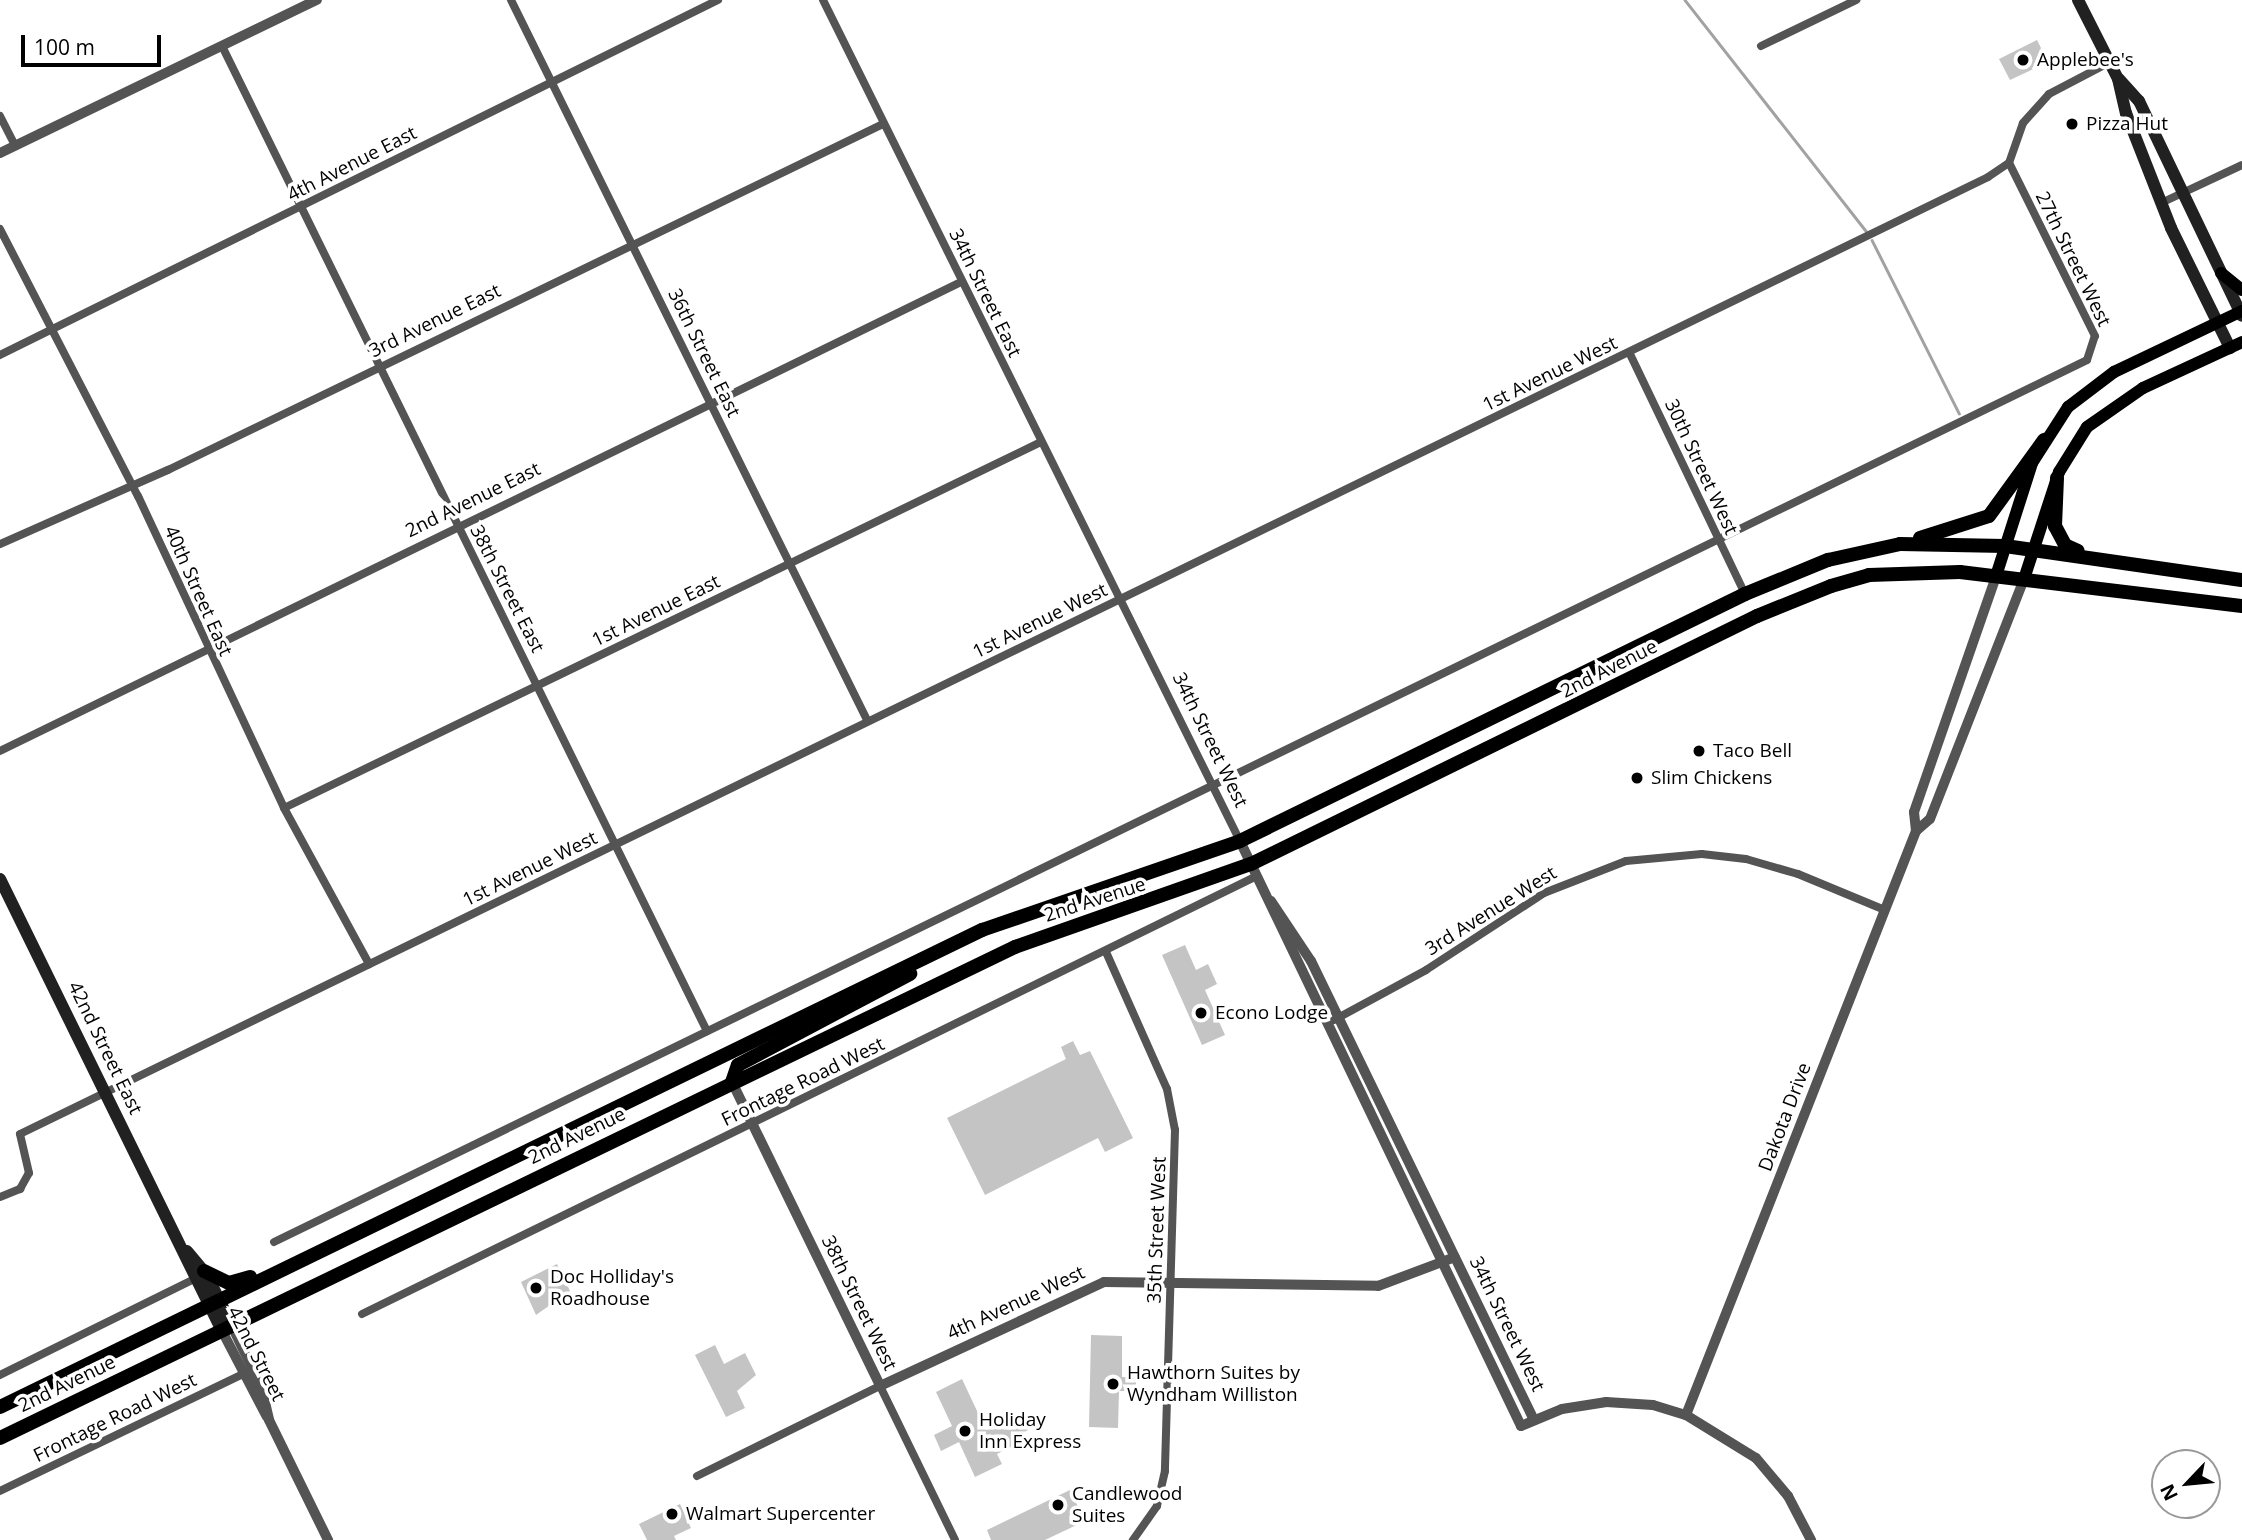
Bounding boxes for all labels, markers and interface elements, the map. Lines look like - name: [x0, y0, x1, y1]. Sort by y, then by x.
- scale bar: [24, 21, 164, 65]
- text: 100 m: [34, 33, 95, 61]
- place label: Applebee's: [2037, 49, 2134, 71]
- marker: Applebee's: [2015, 52, 2031, 68]
- place label: Pizza Hut: [2086, 113, 2168, 135]
- marker: Pizza Hut: [2064, 116, 2080, 132]
- street label: 4th Avenue East: [283, 122, 421, 206]
- street label: 27th Street West: [2031, 188, 2115, 330]
- street label: 34th Street East: [944, 225, 1026, 361]
- street label: 3rd Avenue East: [366, 279, 504, 363]
- street label: 36th Street East: [663, 285, 745, 421]
- street label: 1st Avenue West: [1479, 332, 1621, 416]
- street label: 30th Street West: [1660, 396, 1742, 538]
- street label: 2nd Avenue East: [402, 458, 544, 542]
- street label: 38th Street East: [465, 521, 549, 657]
- street label: 40th Street East: [159, 522, 237, 660]
- street label: 1st Avenue East: [588, 570, 724, 652]
- street label: 1st Avenue West: [969, 579, 1111, 663]
- street label: 2nd Avenue: [1557, 635, 1661, 703]
- street label: 34th Street West: [1168, 669, 1252, 811]
- place label: Taco Bell: [1713, 740, 1792, 762]
- marker: Taco Bell: [1691, 743, 1707, 759]
- place label: Slim Chickens: [1651, 767, 1772, 789]
- marker: Slim Chickens: [1629, 770, 1645, 786]
- street label: 1st Avenue West: [459, 827, 601, 911]
- street label: 3rd Avenue West: [1421, 862, 1561, 960]
- street label: 2nd Avenue: [1041, 873, 1149, 927]
- street label: 42nd Street East: [63, 978, 147, 1118]
- place label: Econo Lodge: [1215, 1002, 1328, 1024]
- marker: Econo Lodge: [1193, 1005, 1209, 1021]
- street label: Frontage Road West: [718, 1033, 888, 1131]
- street label: Dakota Drive: [1754, 1059, 1816, 1175]
- street label: 2nd Avenue: [525, 1103, 629, 1169]
- street label: 35th Street West: [1143, 1156, 1171, 1304]
- street label: 38th Street West: [817, 1232, 901, 1374]
- street label: 34th Street West: [1465, 1253, 1549, 1395]
- street label: 4th Avenue West: [944, 1261, 1088, 1345]
- place label: Doc Holliday's Roadhouse: [550, 1266, 674, 1310]
- marker: Doc Holliday's Roadhouse: [528, 1280, 544, 1296]
- street label: 42nd Street: [222, 1303, 290, 1405]
- street label: 2nd Avenue: [15, 1351, 119, 1417]
- place label: Hawthorn Suites by Wyndham Williston: [1127, 1362, 1300, 1406]
- street label: Frontage Road West: [30, 1369, 200, 1467]
- marker: Hawthorn Suites by Wyndham Williston: [1105, 1376, 1121, 1392]
- place label: Holiday Inn Express: [979, 1409, 1081, 1453]
- marker: Holiday Inn Express: [957, 1423, 973, 1439]
- north arrow: [2151, 1449, 2221, 1519]
- text: N: [2154, 1480, 2184, 1505]
- place label: Candlewood Suites: [1072, 1483, 1182, 1527]
- marker: Candlewood Suites: [1050, 1497, 1066, 1513]
- place label: Walmart Supercenter: [686, 1503, 875, 1525]
- marker: Walmart Supercenter: [664, 1506, 680, 1522]

